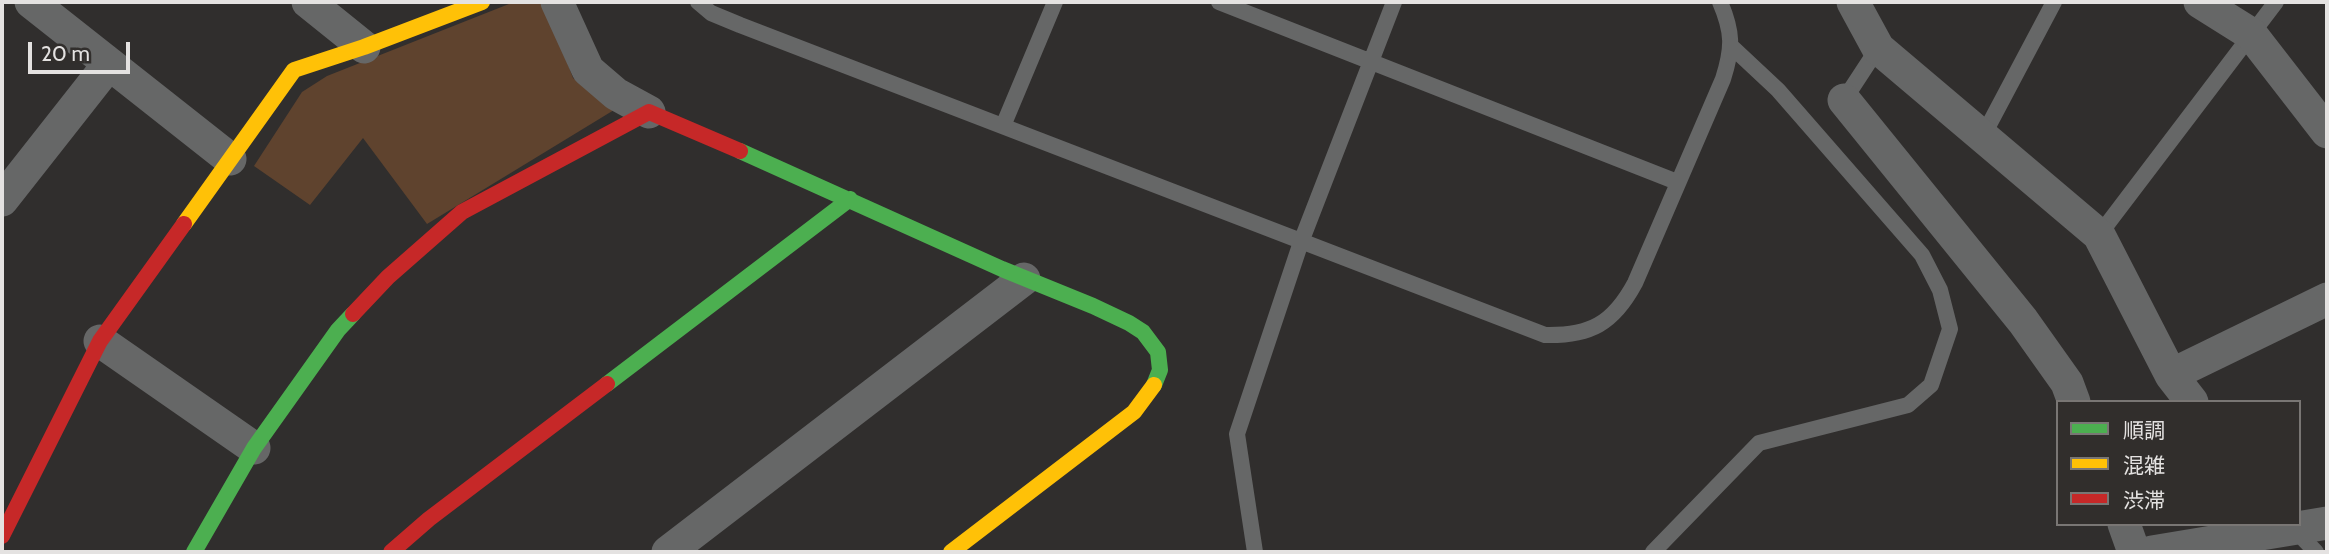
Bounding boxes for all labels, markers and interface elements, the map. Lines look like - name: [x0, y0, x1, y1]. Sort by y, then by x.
- scale bar: [32, 28, 133, 72]
- text: 20 m: [41, 41, 90, 66]
- legend: [2056, 400, 2301, 526]
- text: 順調: [2123, 418, 2165, 443]
- text: 混雑: [2123, 453, 2165, 478]
- text: 渋滞: [2123, 488, 2165, 513]

